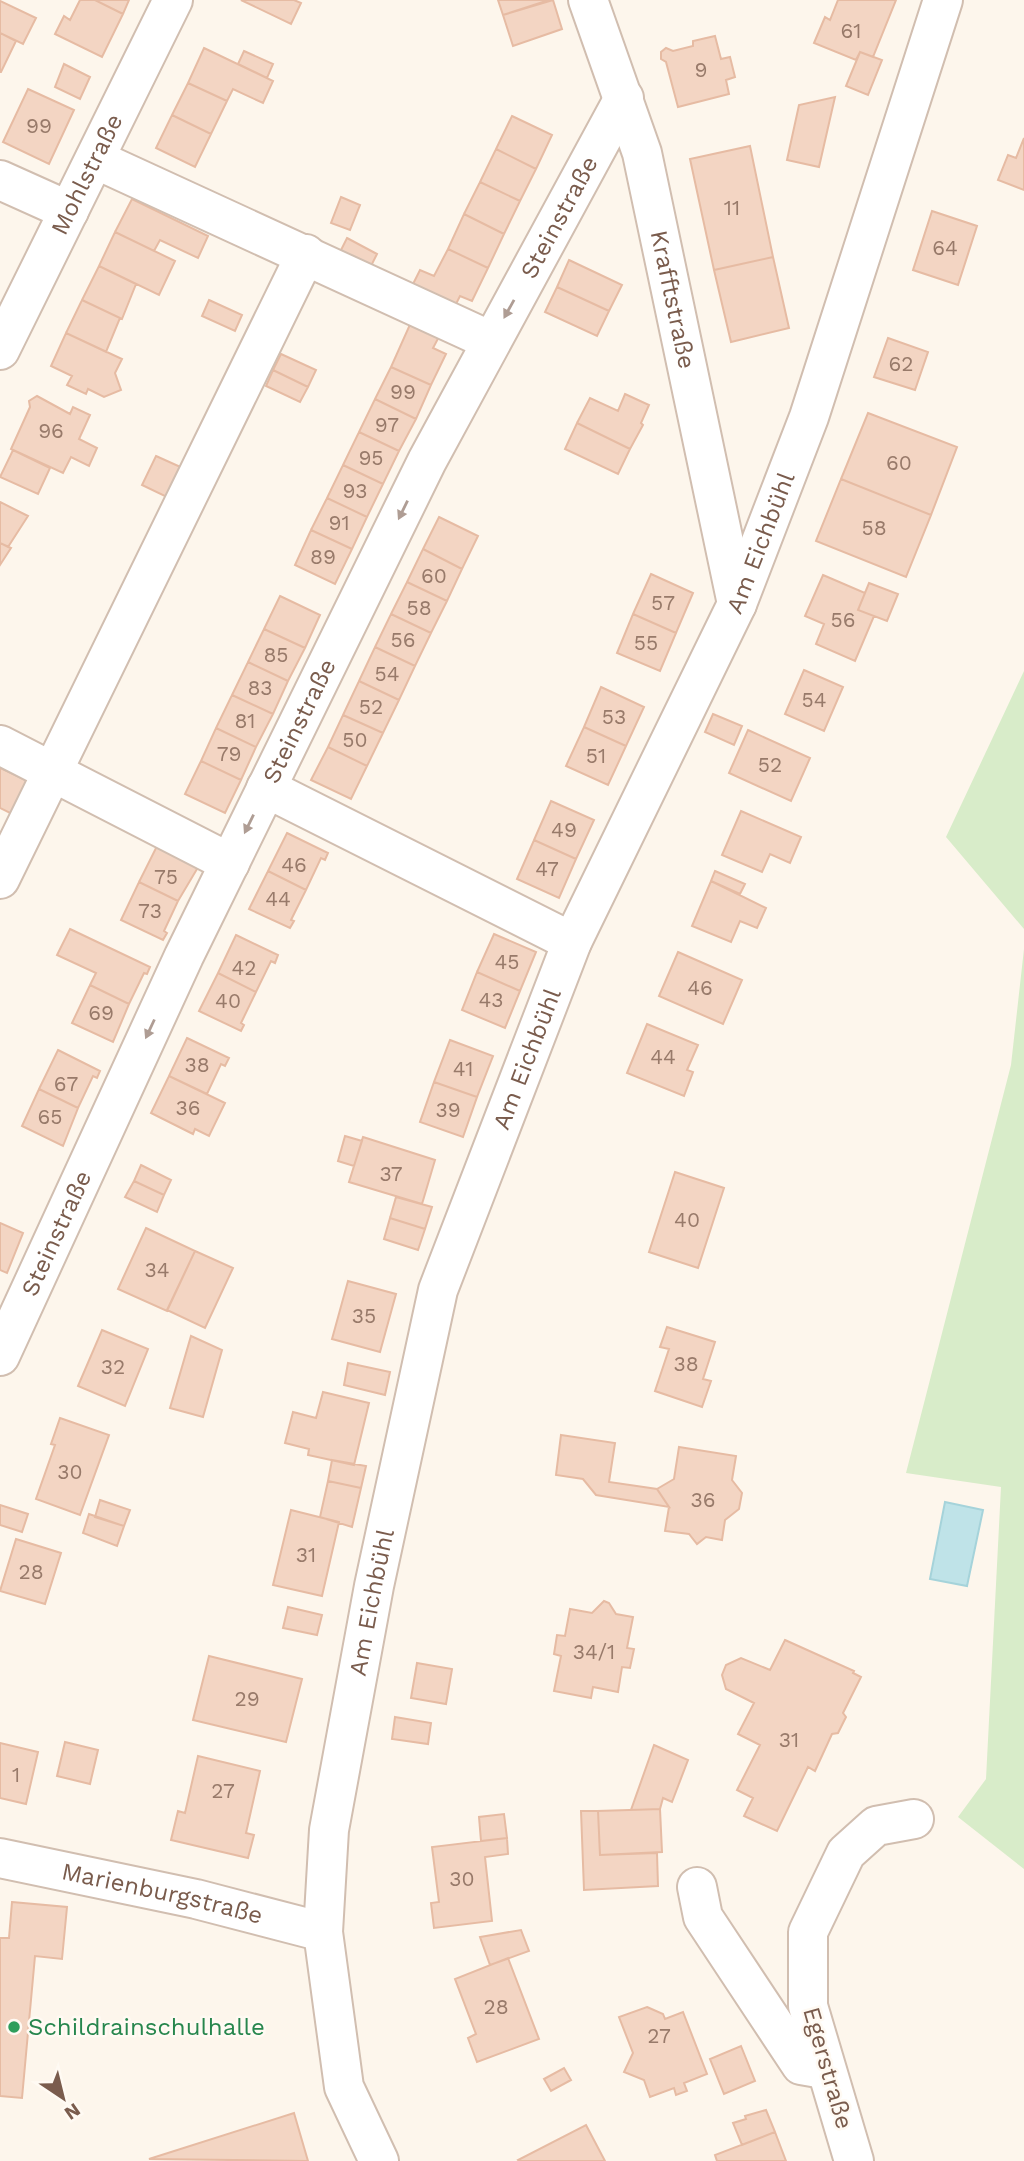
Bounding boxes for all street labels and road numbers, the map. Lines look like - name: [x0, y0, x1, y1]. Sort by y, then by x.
- street label: Mohlstraße: [45, 109, 129, 239]
- street label: Steinstraße: [515, 151, 604, 283]
- street label: Krafftstraße: [645, 228, 701, 371]
- street label: Am Eichbühl: [720, 468, 801, 618]
- street label: Steinstraße: [257, 654, 342, 788]
- street label: Am Eichbühl: [487, 984, 567, 1134]
- street label: Steinstraße: [15, 1166, 97, 1301]
- street label: Am Eichbühl: [344, 1526, 400, 1678]
- street label: Marienburgstraße: [59, 1857, 266, 1930]
- street label: Egerstraße: [797, 2004, 859, 2132]

